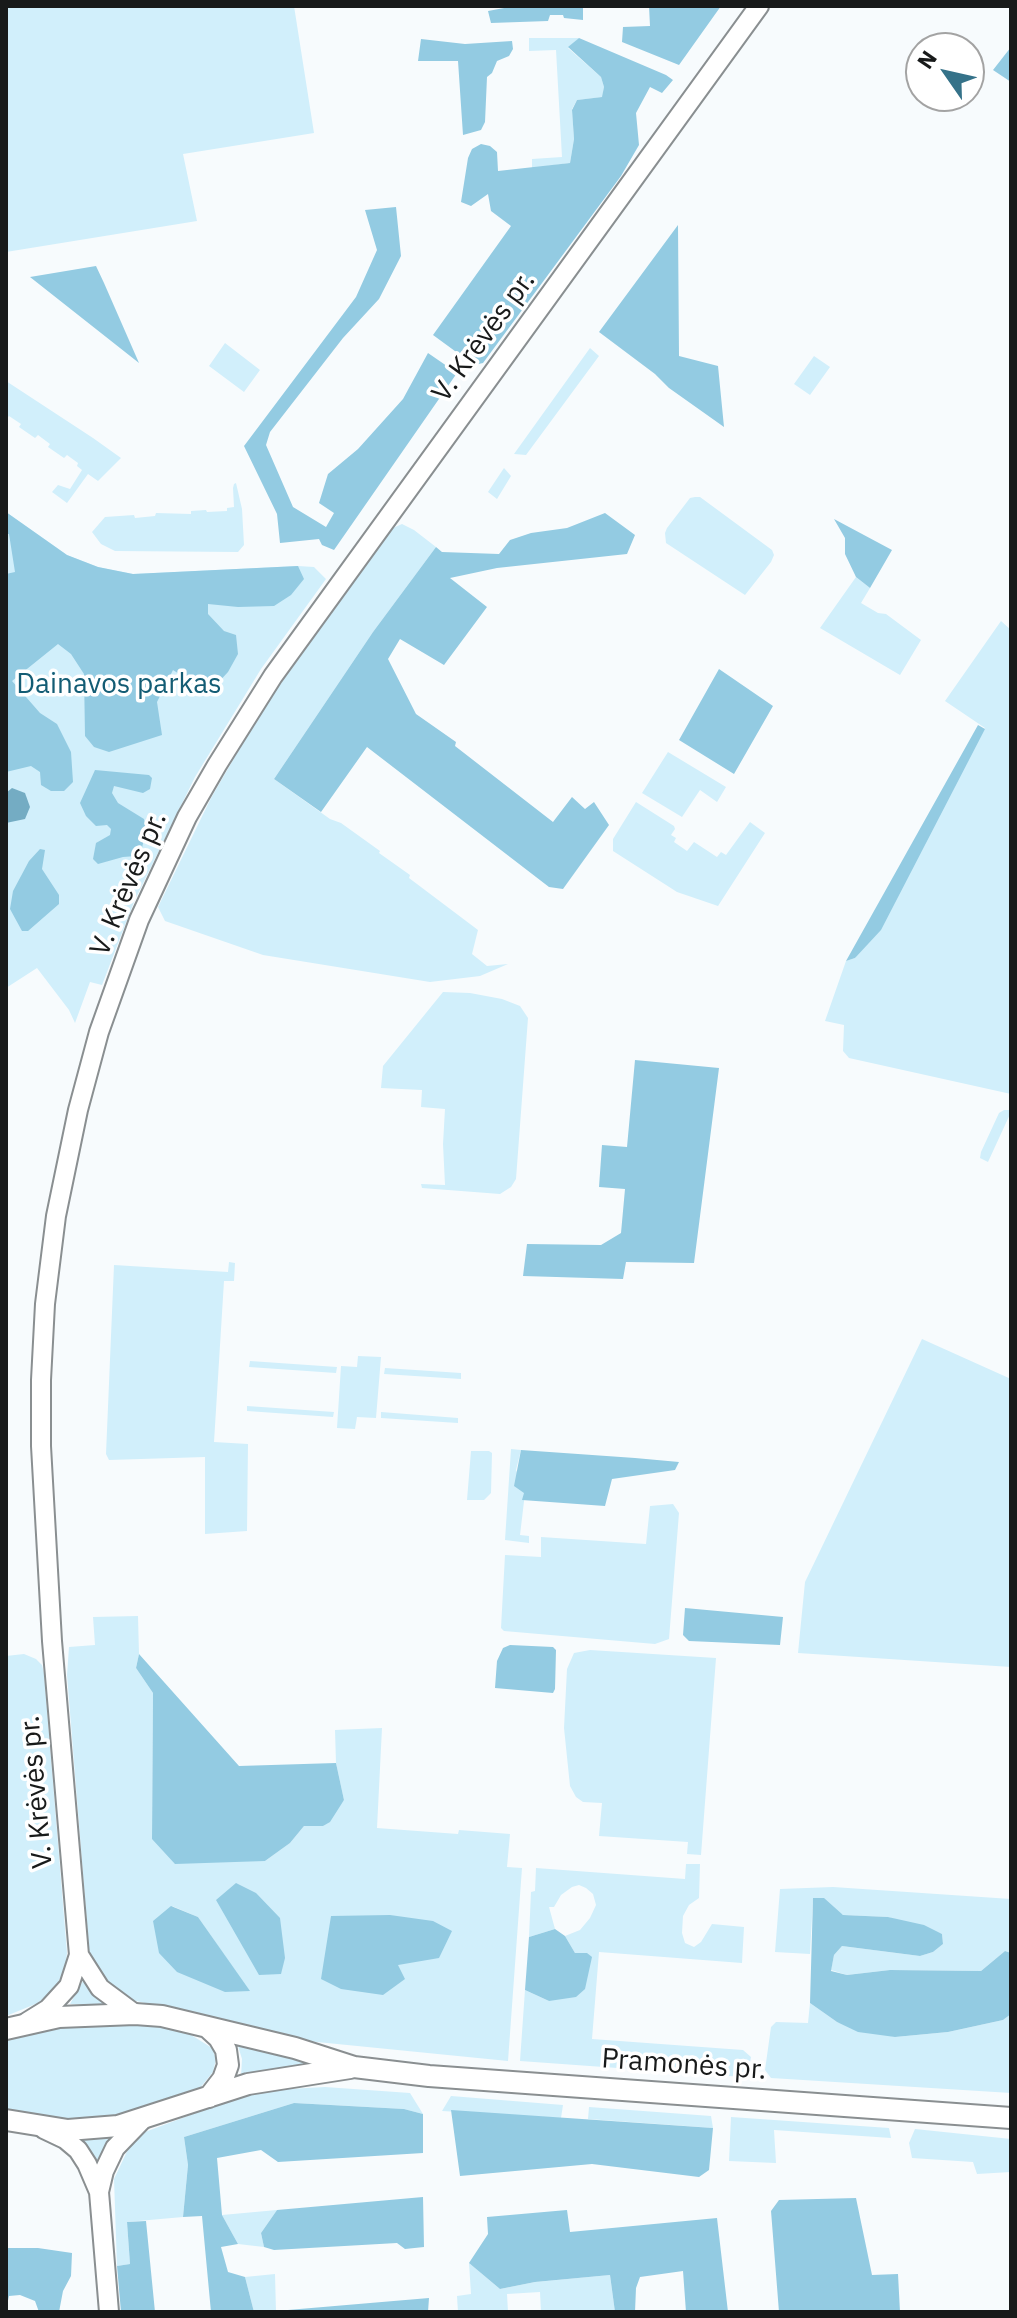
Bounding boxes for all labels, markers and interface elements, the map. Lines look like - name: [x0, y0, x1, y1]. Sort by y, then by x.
- north arrow: [905, 32, 985, 112]
- text: N: [910, 45, 943, 74]
- street label: V. Krėvės pr.: [425, 265, 543, 409]
- park label: Dainavos parkas: [16, 668, 222, 702]
- street label: V. Krėvės pr.: [84, 807, 174, 961]
- street label: V. Krėvės pr.: [14, 1714, 60, 1870]
- street label: Pramonės pr.: [600, 2042, 768, 2088]

